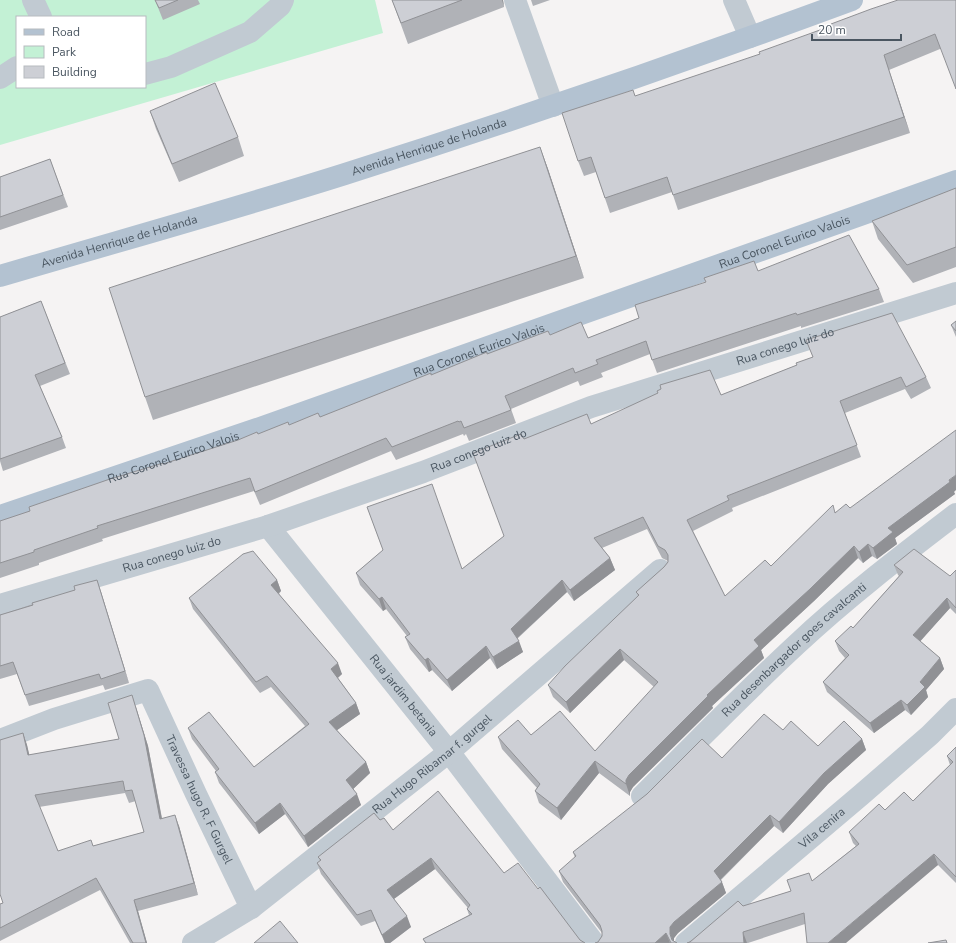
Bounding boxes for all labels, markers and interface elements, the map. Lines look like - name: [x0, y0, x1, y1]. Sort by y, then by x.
- legend: [16, 16, 146, 88]
- scale bar: [812, 16, 901, 42]
- text: 20 m: [818, 22, 846, 38]
- text: Road: [52, 24, 80, 40]
- text: Park: [52, 44, 77, 60]
- text: Building: [52, 64, 97, 80]
- street label: Avenida Henrique de Holanda: [349, 114, 508, 179]
- street label: Avenida Henrique de Holanda: [39, 211, 199, 272]
- street label: Rua Coronel Eurico Valois: [717, 211, 852, 272]
- street label: Rua Coronel Eurico Valois: [411, 319, 547, 381]
- street label: Rua conego luiz do: [734, 323, 836, 369]
- street label: Rua conego luiz do: [428, 425, 529, 476]
- street label: Rua Coronel Eurico Valois: [105, 428, 242, 487]
- street label: Rua conego luiz do: [121, 532, 223, 576]
- street label: Rua desenbargador goes cavalcanti: [718, 579, 870, 720]
- street label: Rua jardim betania: [366, 651, 441, 740]
- street label: Rua Hugo Ribamar f. gurgel: [369, 710, 496, 818]
- street label: Travessa hugo R. F Gurgel: [162, 732, 237, 867]
- street label: Vila cenira: [795, 804, 849, 853]

